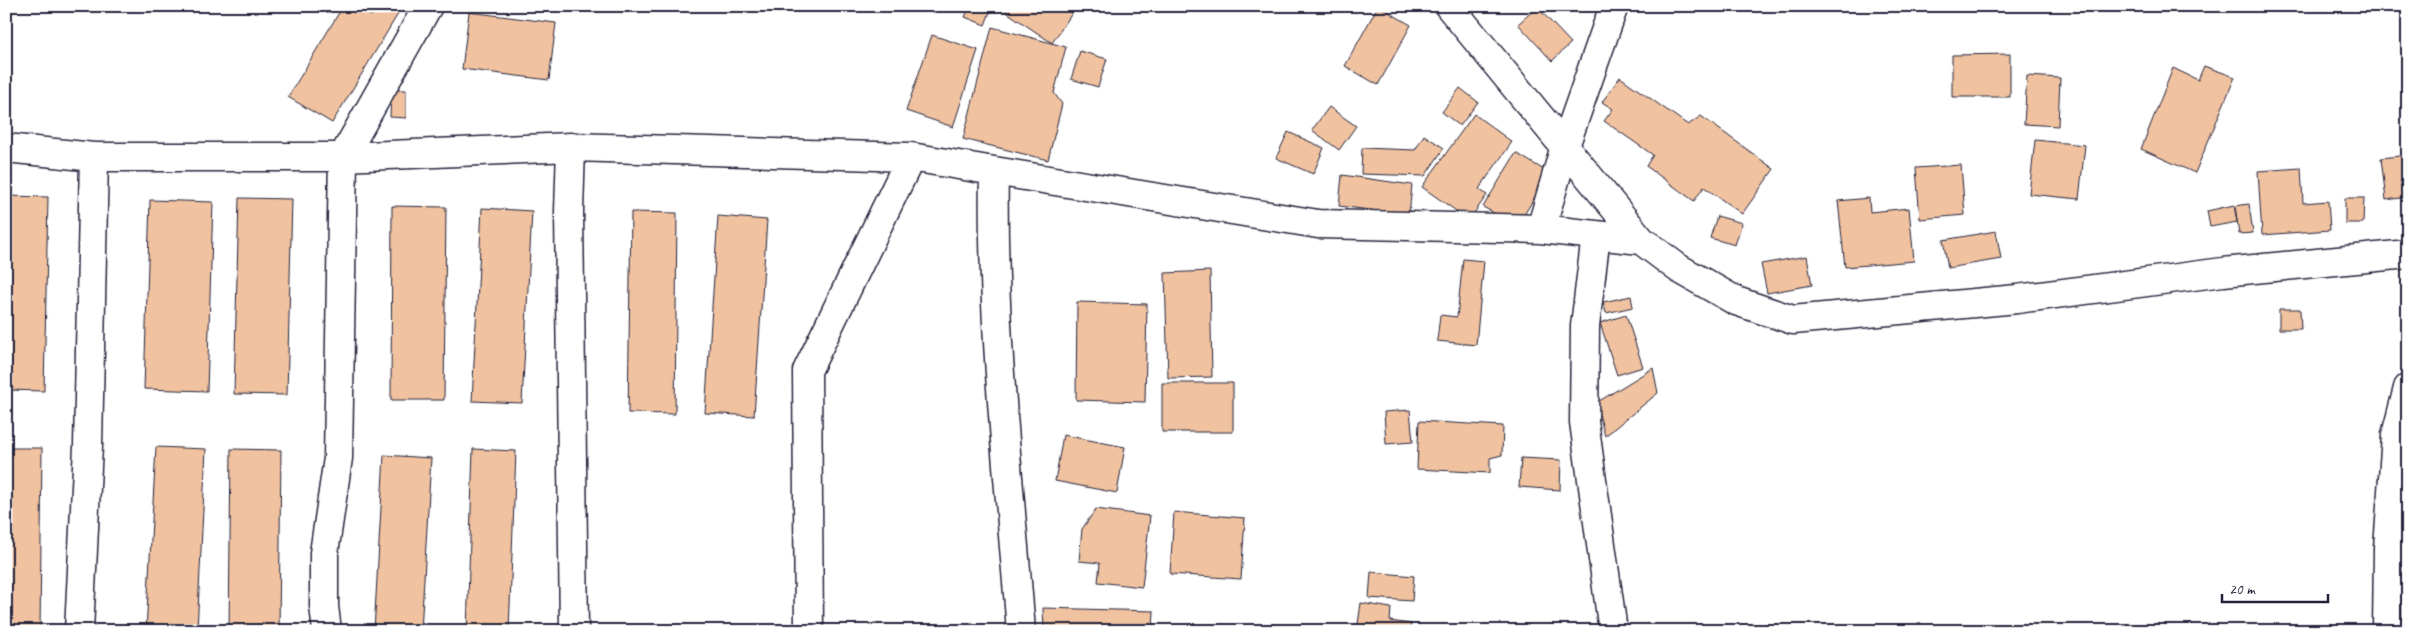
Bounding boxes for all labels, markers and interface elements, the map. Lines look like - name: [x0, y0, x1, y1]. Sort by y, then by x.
- scale bar: [2222, 572, 2328, 604]
- text: 20 m: [2229, 580, 2256, 599]

